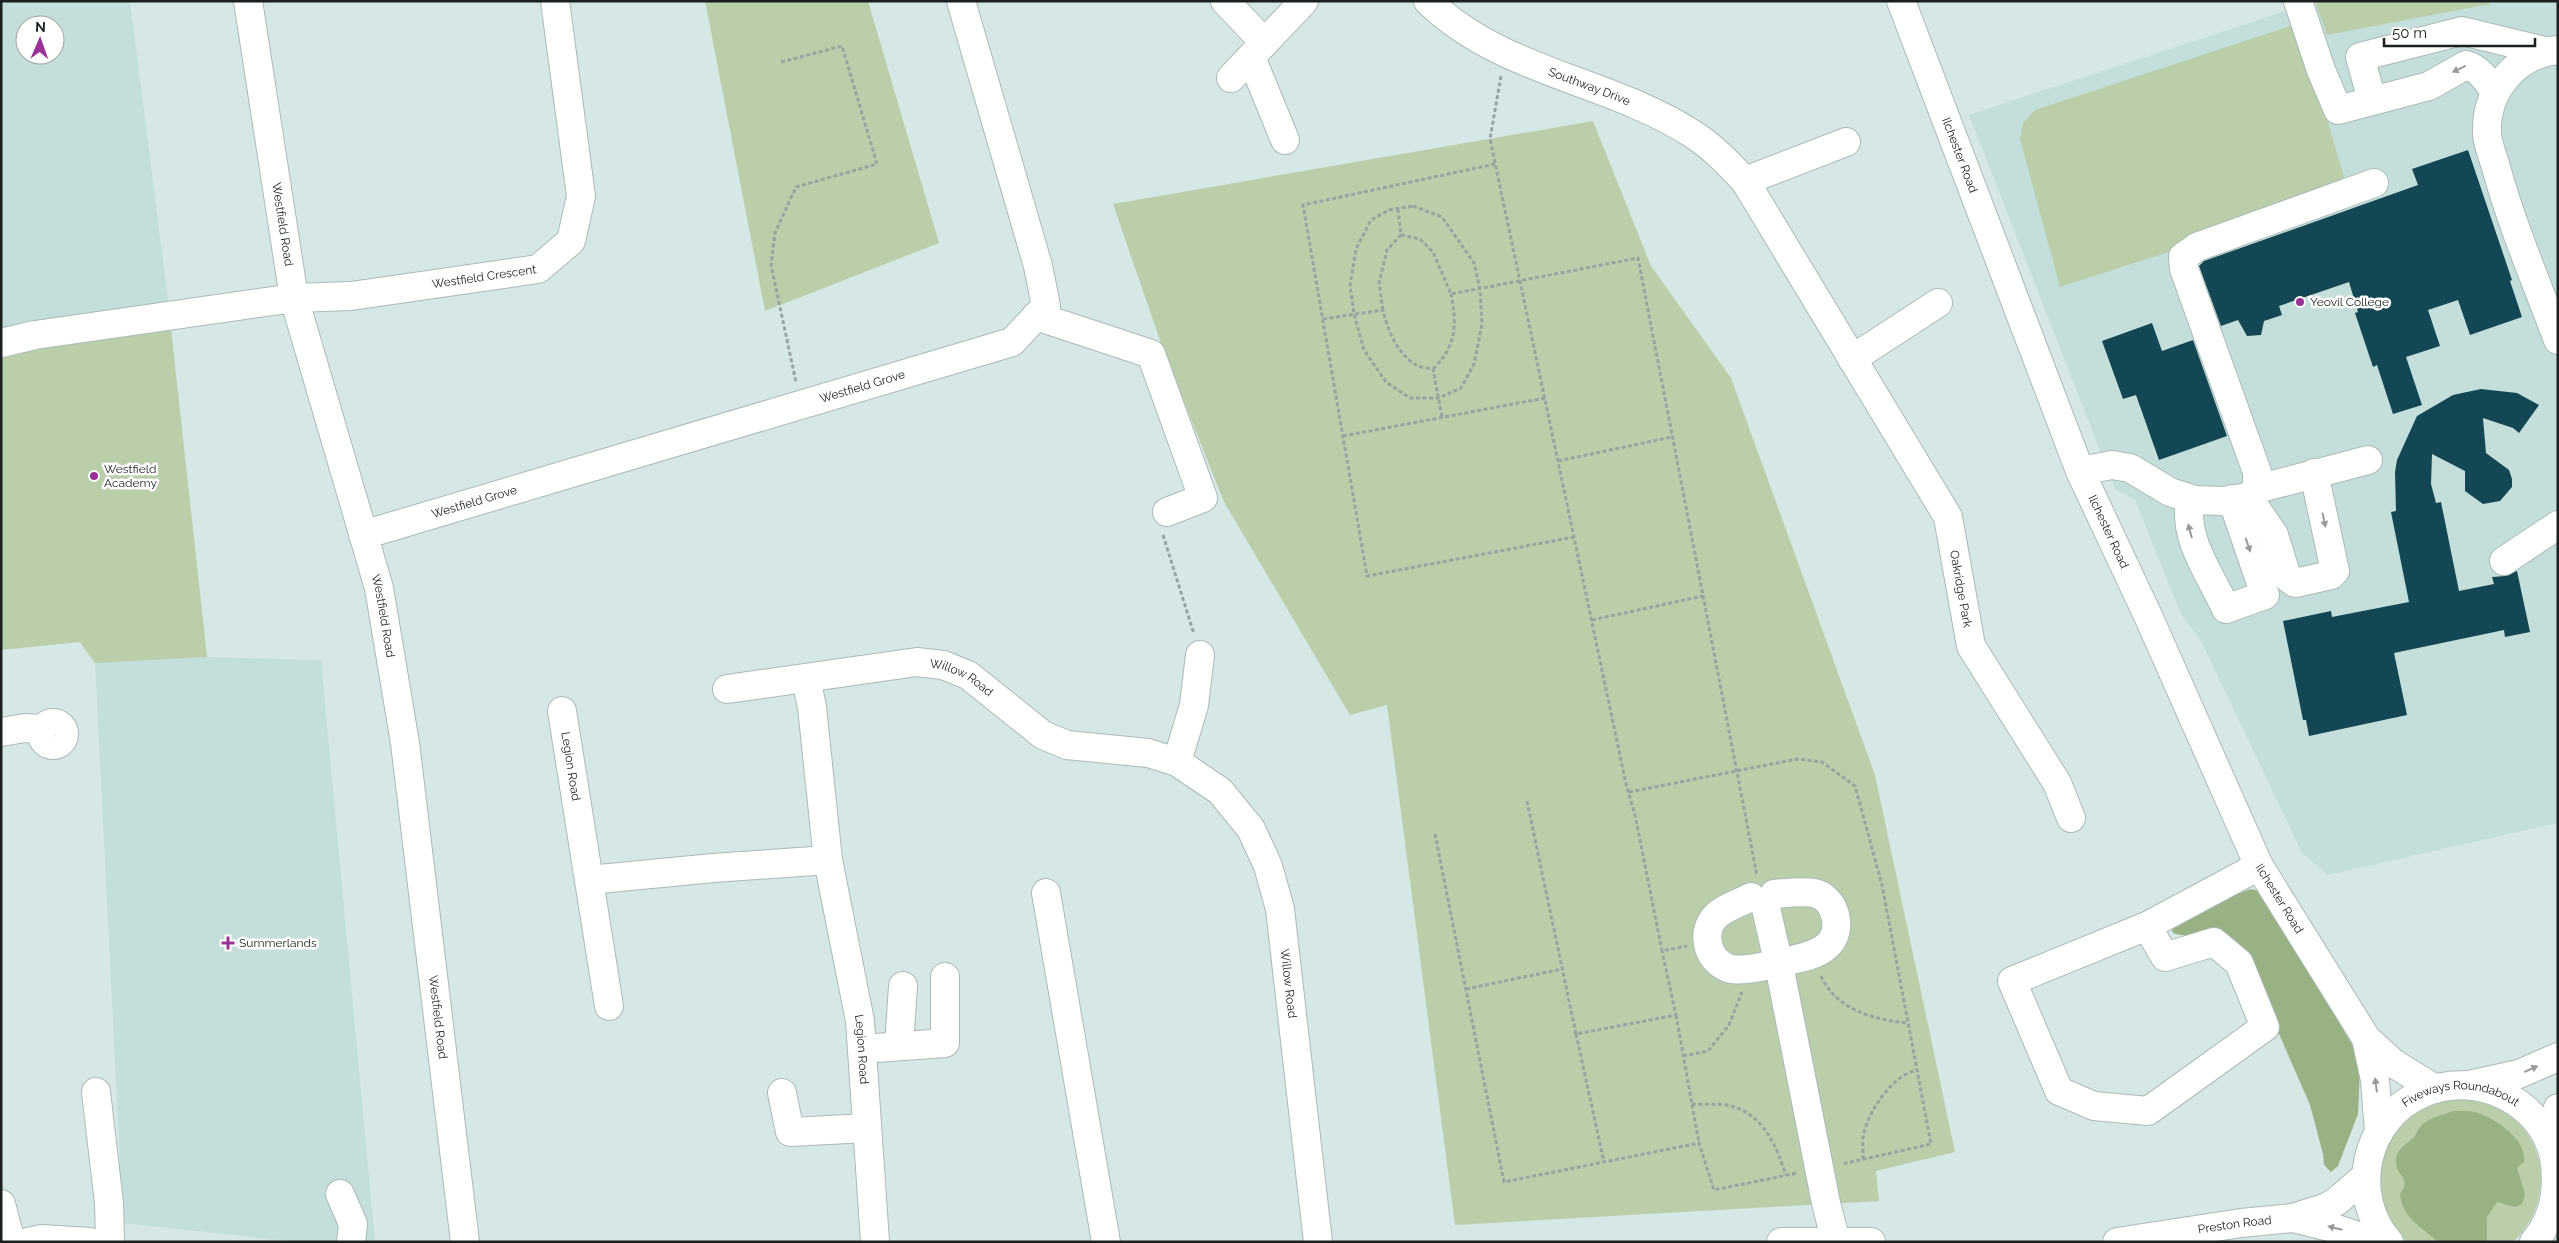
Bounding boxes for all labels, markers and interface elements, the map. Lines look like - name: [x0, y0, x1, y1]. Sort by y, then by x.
- north arrow: [15, 15, 65, 65]
- scale bar: [2384, 15, 2535, 47]
- text: N: [35, 19, 46, 35]
- text: 50 m: [2392, 24, 2427, 42]
- street label: Southway Drive: [1546, 65, 1632, 108]
- one-way arrow: [2452, 65, 2466, 73]
- street label: Ilchester Road: [1939, 116, 1980, 195]
- street label: Westfield Road: [269, 182, 296, 267]
- street label: Westfield Crescent: [431, 262, 537, 291]
- place label: Yeovil College: [2310, 295, 2389, 309]
- marker: Yeovil College: [2294, 296, 2306, 308]
- street label: Westfield Grove: [818, 367, 907, 406]
- place label: Westfield Academy: [104, 462, 157, 490]
- marker: Westfield Academy: [88, 470, 100, 482]
- street label: Westfield Grove: [430, 483, 519, 521]
- street label: Ilchester Road: [2085, 493, 2132, 571]
- one-way arrow: [2320, 513, 2328, 528]
- one-way arrow: [2186, 523, 2194, 538]
- one-way arrow: [2245, 538, 2252, 553]
- street label: Oakridge Park: [1947, 549, 1975, 629]
- street label: Westfield Road: [368, 573, 398, 659]
- street label: Willow Road: [929, 657, 996, 699]
- street label: Legion Road: [558, 731, 583, 802]
- street label: Ilchester Road: [2252, 861, 2306, 936]
- marker: Summerlands: [221, 936, 235, 950]
- place label: Summerlands: [239, 936, 317, 950]
- street label: Willow Road: [1278, 948, 1299, 1019]
- street label: Westfield Road: [426, 974, 450, 1060]
- street label: Legion Road: [852, 1013, 871, 1085]
- one-way arrow: [2524, 1064, 2538, 1072]
- one-way arrow: [2372, 1076, 2380, 1092]
- text: Fiveways Roundabout: [2399, 1078, 2522, 1110]
- street label: Fiveways Roundabout: [2401, 1101, 2523, 1115]
- street label: Preston Road: [2197, 1213, 2272, 1237]
- one-way arrow: [2327, 1224, 2342, 1232]

